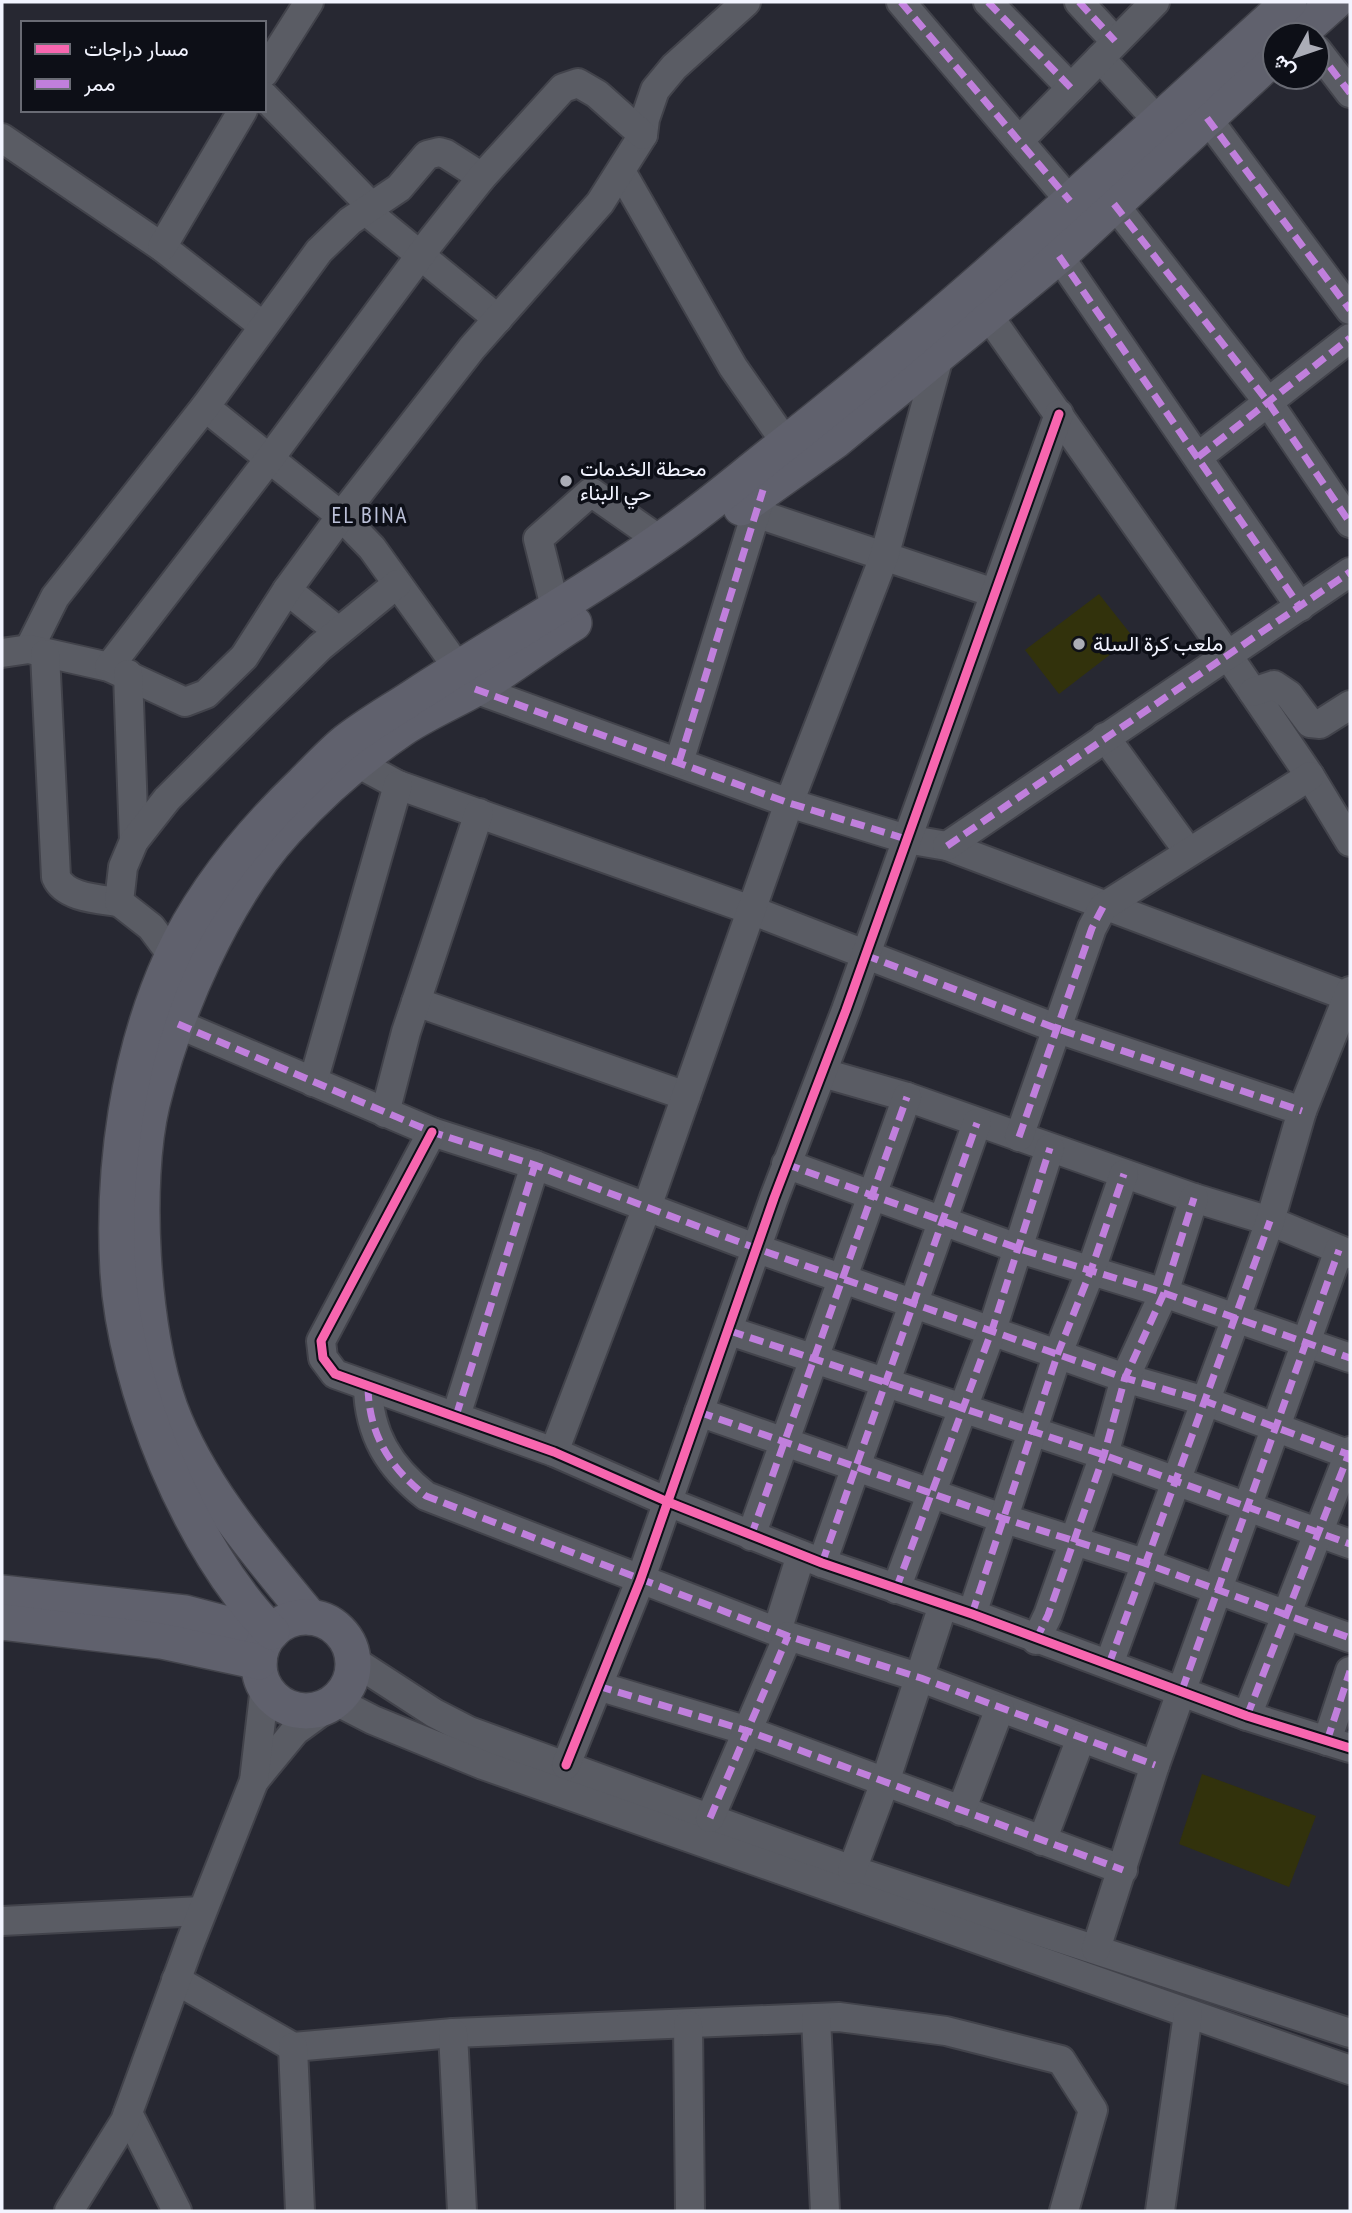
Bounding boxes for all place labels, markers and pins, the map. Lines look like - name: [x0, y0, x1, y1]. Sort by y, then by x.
- place label: محطة الخدمات حي البناء: [580, 455, 706, 510]
- marker: محطة الخدمات حي البناء: [558, 473, 574, 489]
- place label: ملعب كرة السلة: [1093, 630, 1223, 657]
- marker: ملعب كرة السلة: [1071, 636, 1087, 652]

